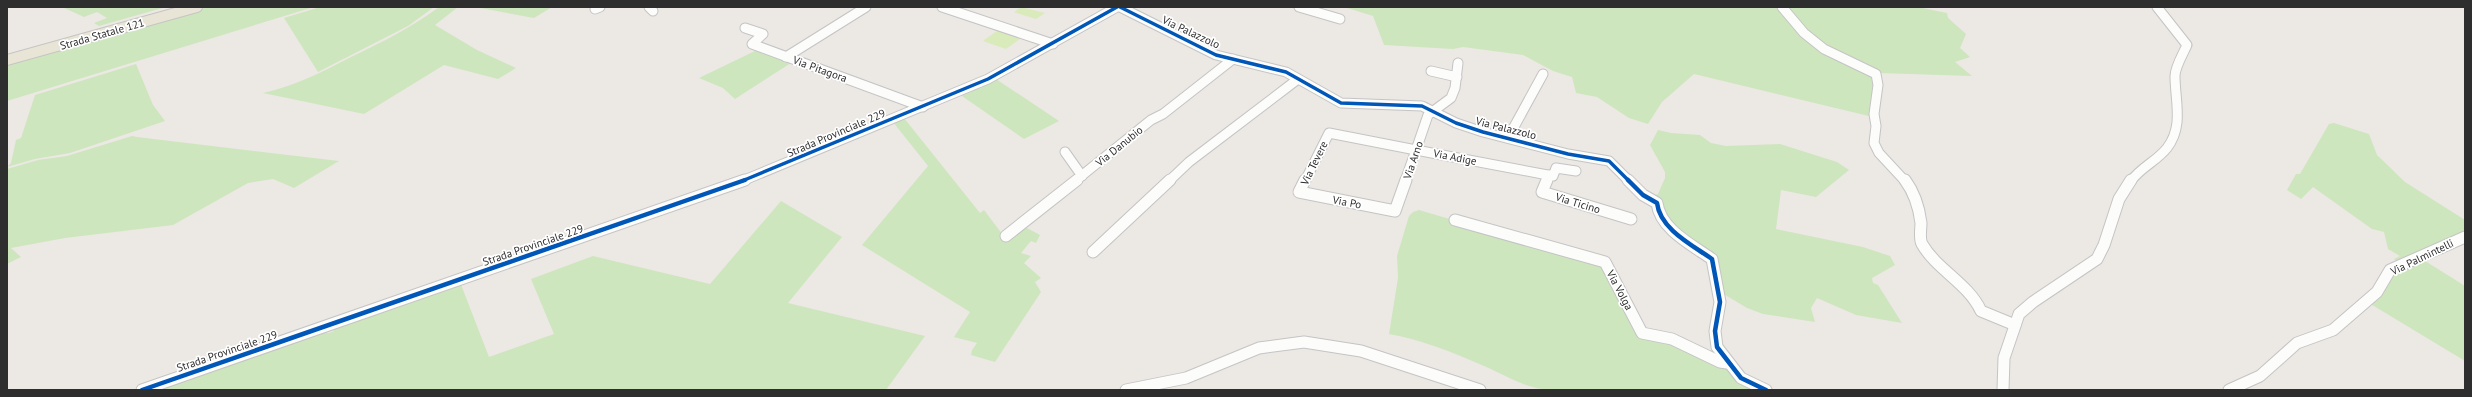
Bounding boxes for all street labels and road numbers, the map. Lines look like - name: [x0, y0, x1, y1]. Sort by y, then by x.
- street label: Via Palazzolo: [1159, 12, 1222, 52]
- street label: Strada Statale 121: [58, 15, 146, 53]
- street label: Via Pitagora: [790, 52, 849, 85]
- street label: Strada Provinciale 229: [785, 106, 887, 160]
- street label: Via Palazzolo: [1473, 113, 1538, 142]
- street label: Via Danubio: [1092, 123, 1146, 170]
- street label: Via Tevere: [1297, 138, 1331, 188]
- street label: Via Arno: [1400, 139, 1426, 182]
- street label: Via Adige: [1431, 146, 1478, 168]
- street label: Via Ticino: [1553, 189, 1602, 216]
- street label: Via Po: [1330, 192, 1363, 212]
- street label: Strada Provinciale 229: [481, 221, 585, 269]
- street label: Via Palmintelli: [2387, 236, 2456, 279]
- street label: Via Volga: [1603, 267, 1636, 312]
- street label: Strada Provinciale 229: [175, 327, 279, 375]

